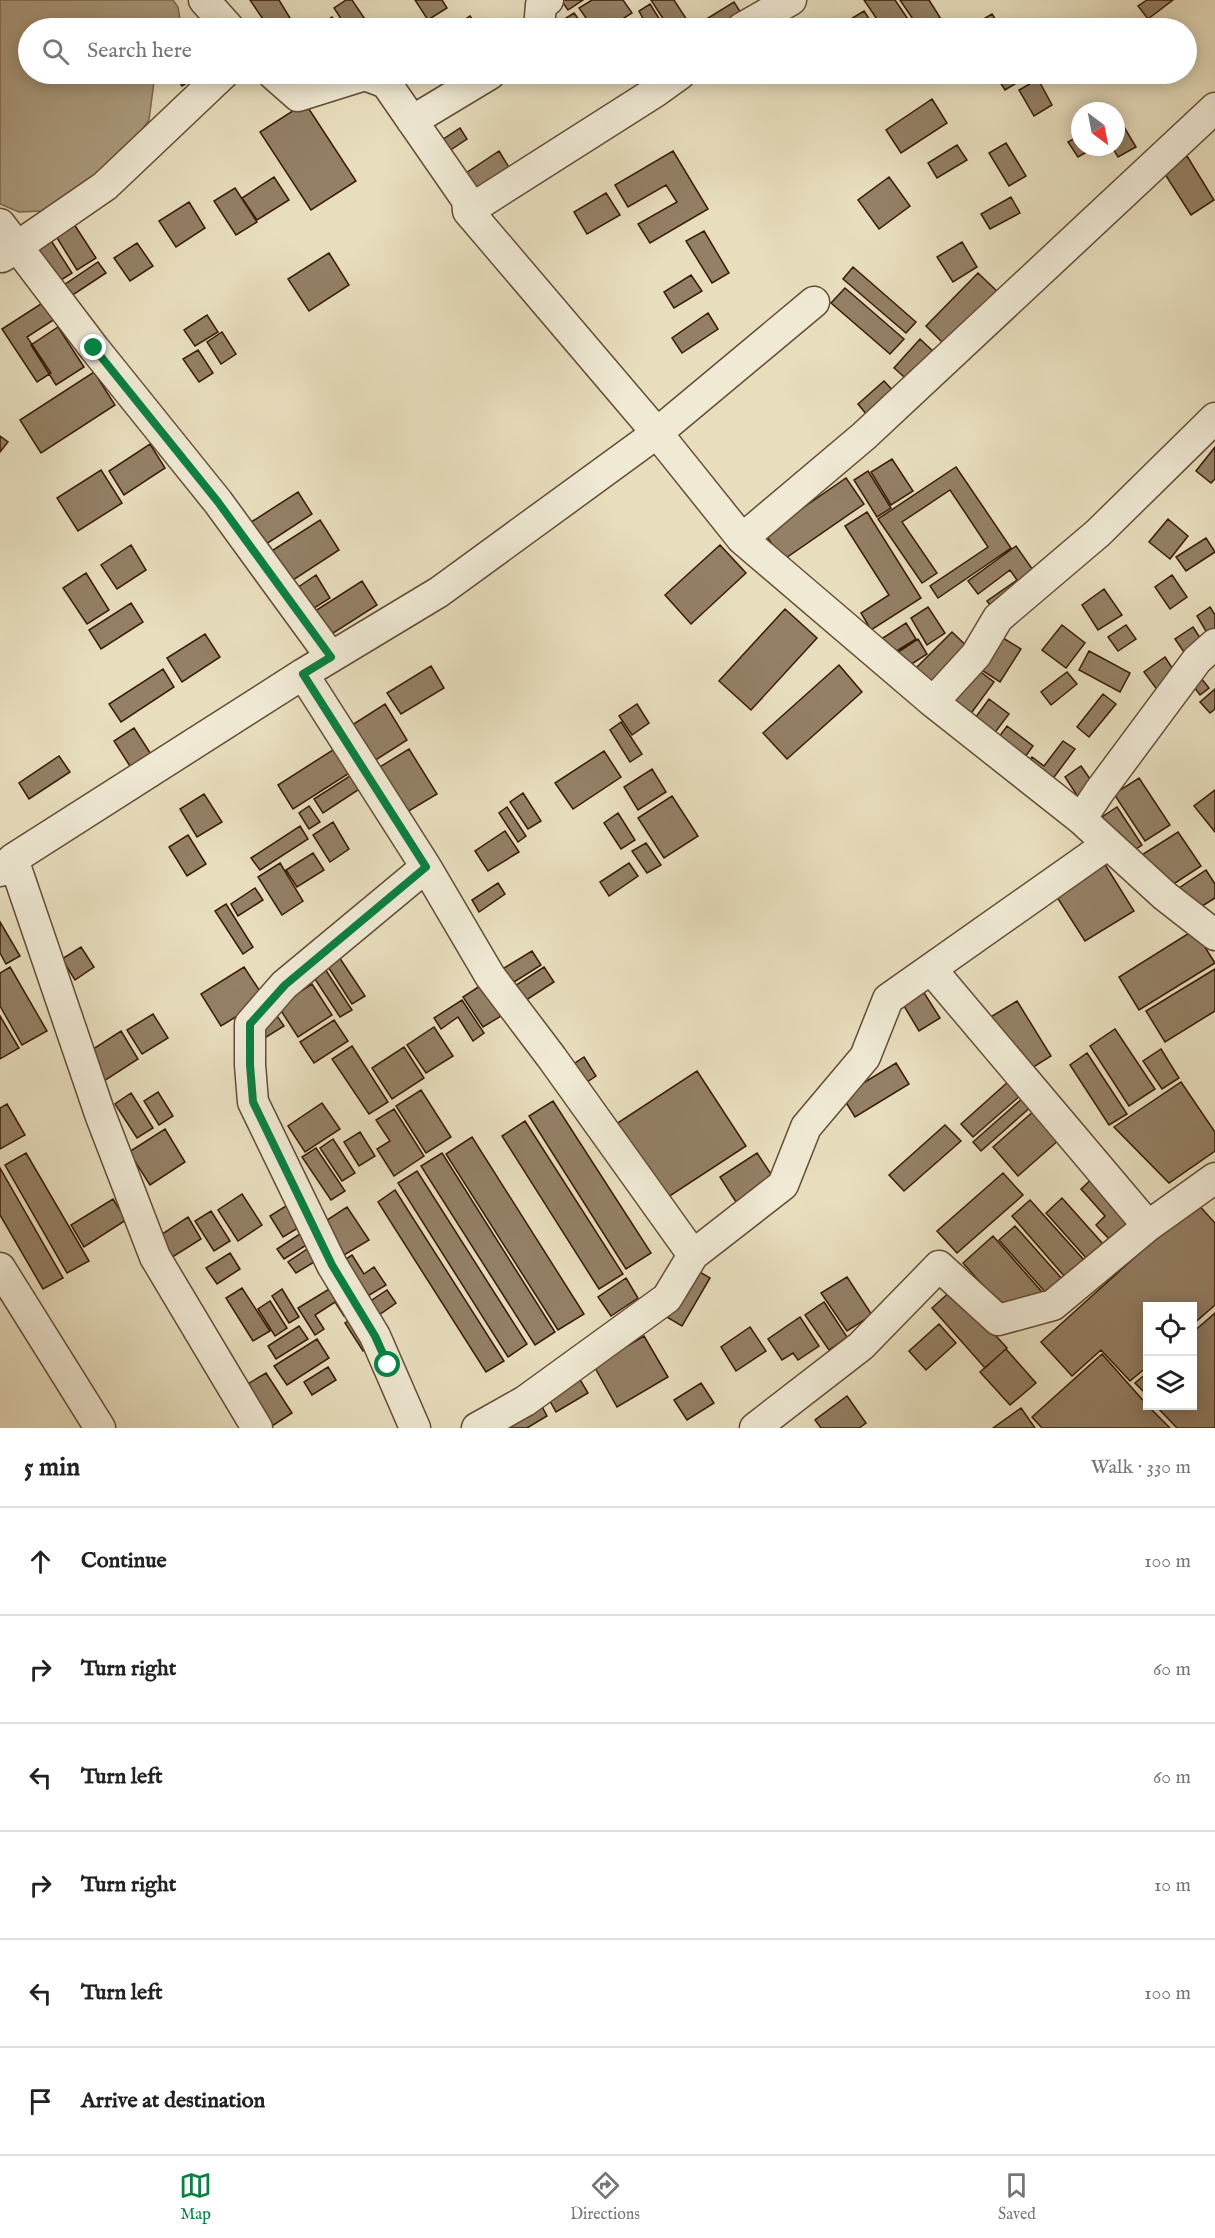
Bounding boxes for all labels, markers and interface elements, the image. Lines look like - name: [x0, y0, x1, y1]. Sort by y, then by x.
- search box: [18, 18, 1197, 84]
- icon: search: [39, 35, 72, 68]
- text: Search here: [87, 37, 192, 65]
- north arrow: [1071, 102, 1125, 156]
- route end: [80, 334, 106, 360]
- map controls: [1143, 1302, 1197, 1410]
- button: locate: [1143, 1302, 1197, 1356]
- route start: [374, 1351, 400, 1377]
- button: layers: [1143, 1356, 1197, 1410]
- text: 5 min: [24, 1451, 80, 1484]
- text: Walk · 330 m: [1091, 1455, 1191, 1480]
- icon: ahead: [24, 1545, 57, 1578]
- text: Continue: [81, 1547, 167, 1575]
- text: 100 m: [1144, 1549, 1191, 1574]
- icon: right: [24, 1653, 57, 1686]
- text: Turn right: [81, 1655, 176, 1683]
- text: 60 m: [1153, 1657, 1191, 1682]
- icon: left: [24, 1761, 57, 1794]
- text: Turn left: [81, 1763, 163, 1791]
- text: 60 m: [1153, 1765, 1191, 1790]
- icon: right: [24, 1869, 57, 1902]
- text: Turn right: [81, 1871, 176, 1899]
- text: 10 m: [1154, 1873, 1191, 1898]
- icon: left: [24, 1977, 57, 2010]
- text: Turn left: [81, 1979, 163, 2007]
- text: 100 m: [1144, 1981, 1191, 2006]
- icon: arrive: [24, 2085, 57, 2118]
- text: Arrive at destination: [81, 2087, 265, 2115]
- tab: Map: [179, 2169, 212, 2225]
- tab: Directions: [570, 2169, 640, 2225]
- tab: Saved: [998, 2169, 1036, 2225]

